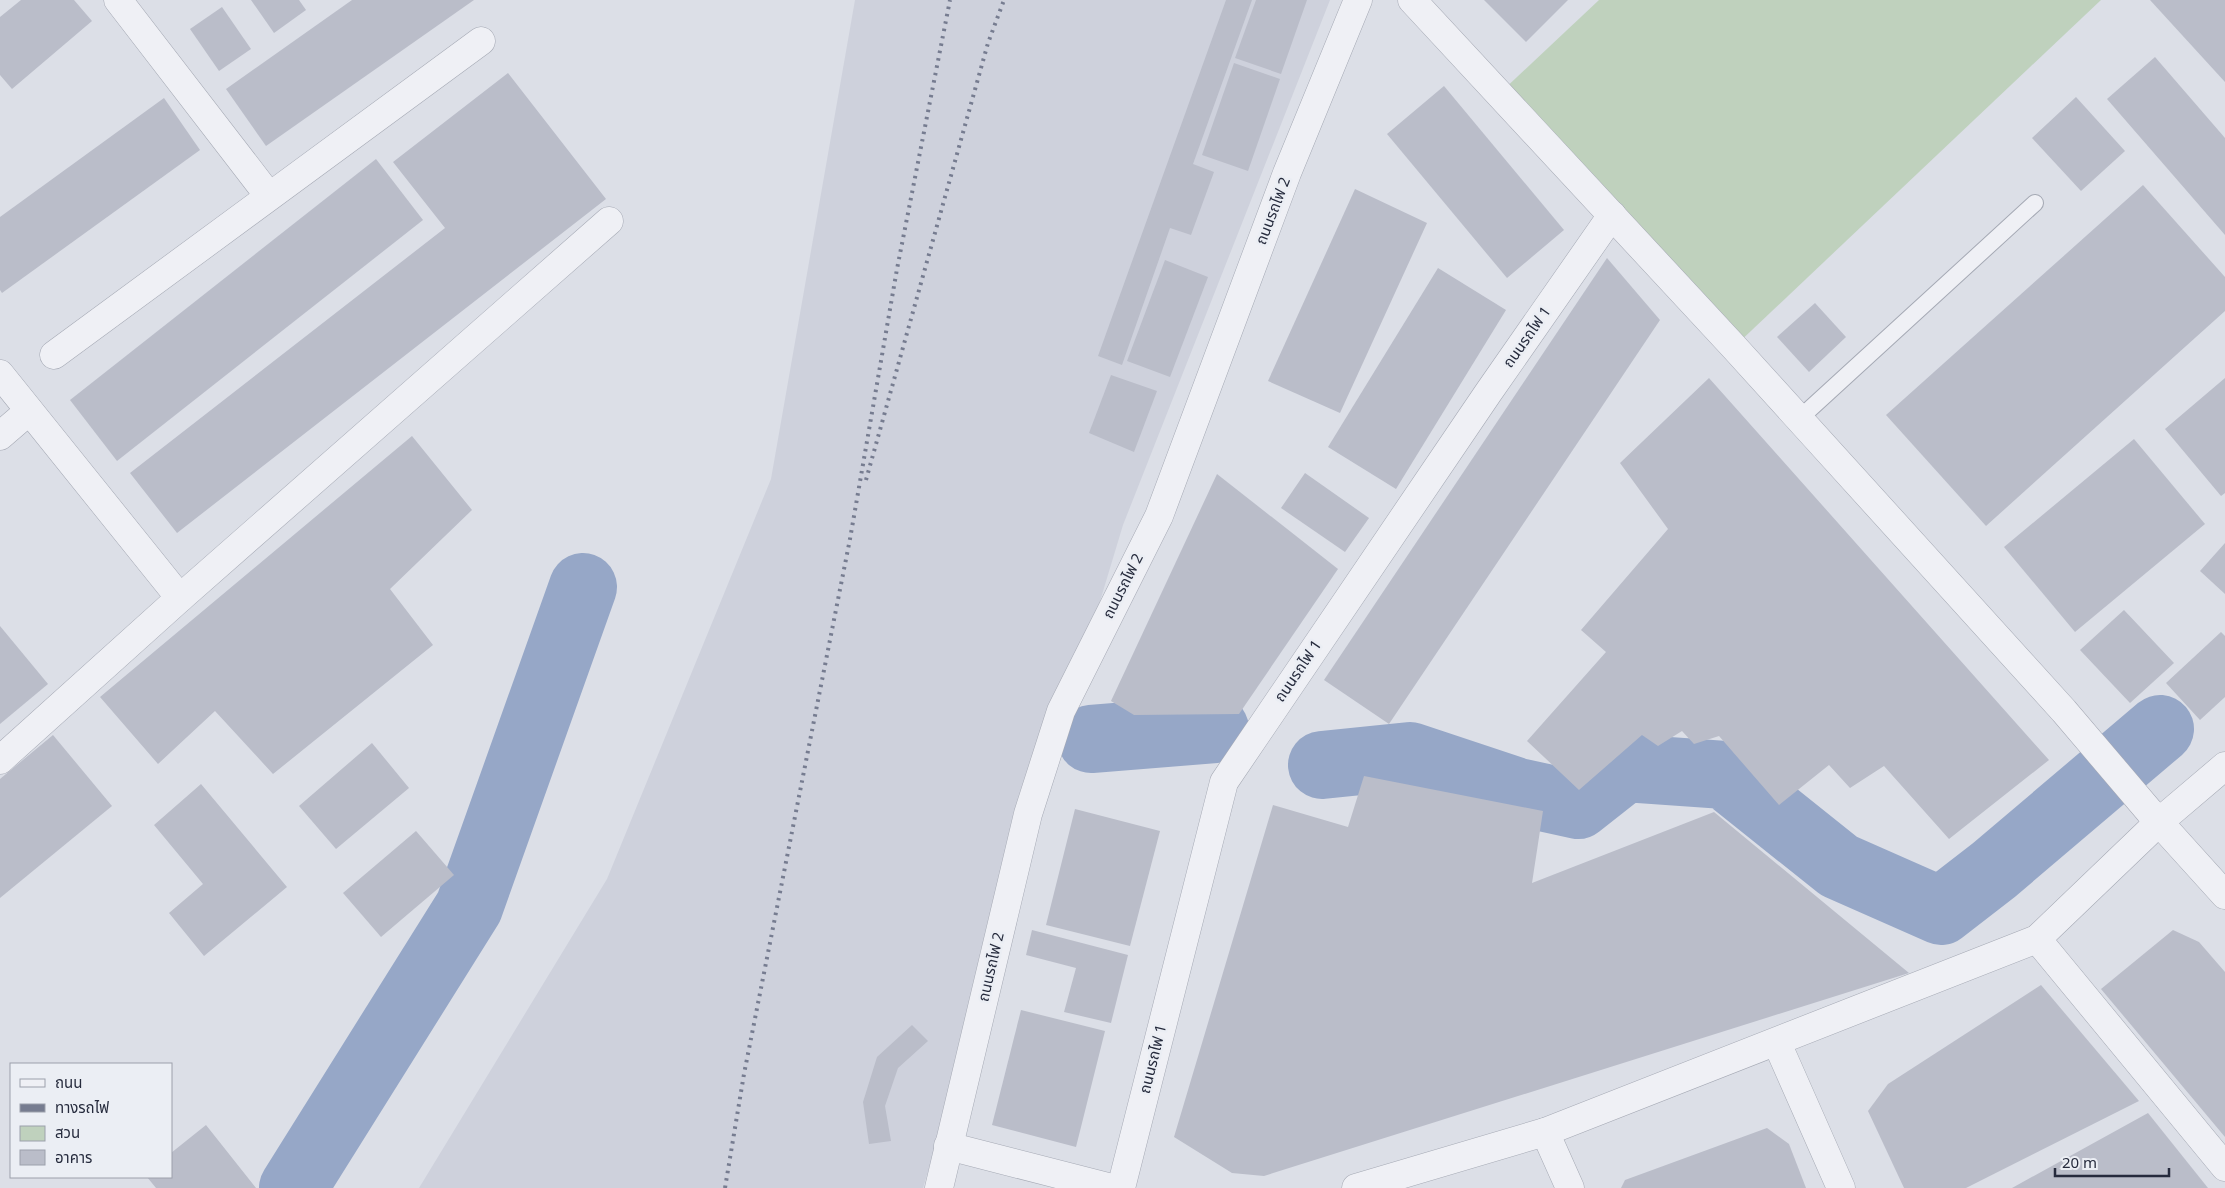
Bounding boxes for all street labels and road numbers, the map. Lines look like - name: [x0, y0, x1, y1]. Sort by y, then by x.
- street label: ถนนรถไฟ 2: [1250, 174, 1294, 247]
- street label: ถนนรถไฟ 1: [1498, 302, 1555, 371]
- street label: ถนนรถไฟ 2: [1097, 549, 1147, 622]
- street label: ถนนรถไฟ 1: [1269, 636, 1325, 705]
- street label: ถนนรถไฟ 2: [972, 930, 1008, 1004]
- street label: ถนนรถไฟ 1: [1134, 1022, 1170, 1096]

